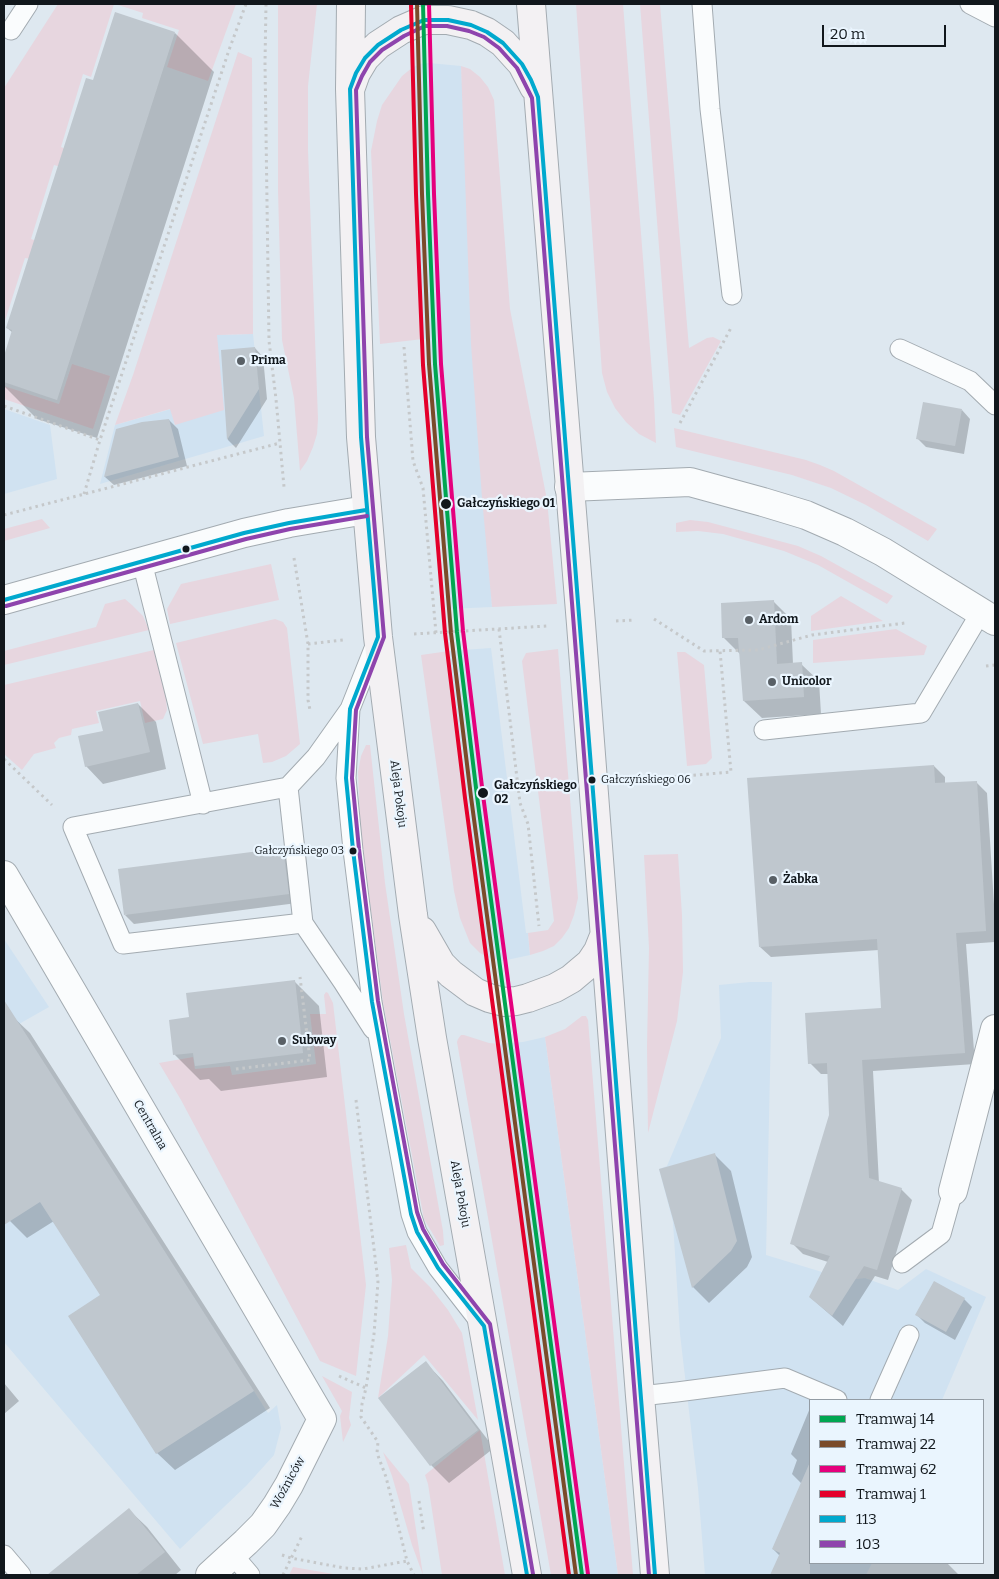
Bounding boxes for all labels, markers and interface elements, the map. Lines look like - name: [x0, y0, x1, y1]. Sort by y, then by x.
- scale bar: [824, 15, 948, 47]
- text: 20 m: [830, 25, 865, 43]
- place label: Prima: [251, 354, 286, 368]
- marker: Prima: [235, 355, 247, 367]
- marker: Gałczyńskiego 01: [439, 497, 453, 511]
- place label: Gałczyńskiego 01: [457, 497, 555, 511]
- unlabelled marker: [181, 544, 191, 554]
- place label: Ardom: [759, 613, 798, 627]
- marker: Ardom: [743, 614, 755, 626]
- place label: Unicolor: [782, 675, 832, 689]
- marker: Unicolor: [766, 676, 778, 688]
- street label: Aleja Pokoju: [387, 759, 409, 829]
- place label: Gałczyńskiego 06: [601, 773, 691, 787]
- marker: Gałczyńskiego 06: [587, 775, 597, 785]
- place label: Gałczyńskiego 02: [494, 779, 577, 807]
- marker: Gałczyńskiego 02: [476, 786, 490, 800]
- place label: Gałczyńskiego 03: [254, 844, 344, 858]
- marker: Gałczyńskiego 03: [348, 846, 358, 856]
- place label: Żabka: [783, 873, 818, 887]
- marker: Żabka: [767, 874, 779, 886]
- place label: Subway: [292, 1034, 336, 1048]
- marker: Subway: [276, 1035, 288, 1047]
- street label: Centralna: [130, 1098, 170, 1152]
- street label: Aleja Pokoju: [447, 1159, 473, 1229]
- legend: [809, 1399, 984, 1564]
- text: Tramwaj 14: [856, 1410, 935, 1428]
- text: Tramwaj 22: [856, 1435, 936, 1453]
- street label: Woźniców: [268, 1454, 308, 1512]
- text: Tramwaj 62: [856, 1460, 937, 1478]
- text: Tramwaj 1: [856, 1485, 926, 1503]
- text: 113: [856, 1510, 877, 1528]
- text: 103: [856, 1535, 880, 1553]

